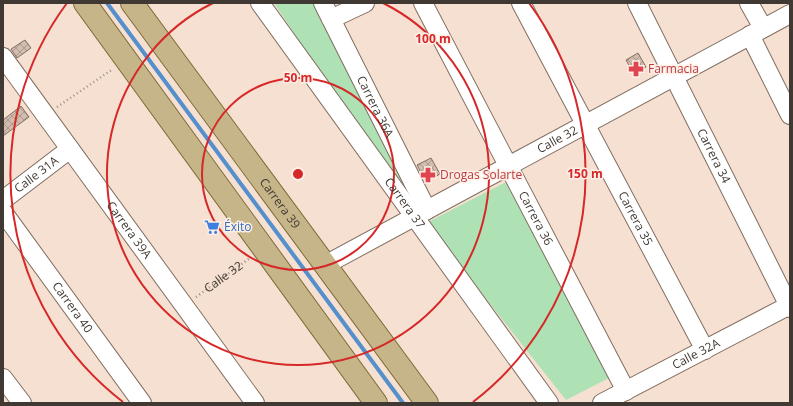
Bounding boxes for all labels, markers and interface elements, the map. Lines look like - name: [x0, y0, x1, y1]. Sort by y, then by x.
- text: 100 m: [415, 30, 451, 47]
- pharmacy icon: Farmacia: [627, 60, 645, 78]
- place label: Farmacia: [648, 60, 699, 77]
- text: 50 m: [284, 69, 312, 86]
- street label: Carrera 36A: [353, 73, 398, 140]
- street label: Calle 32: [534, 121, 581, 157]
- street label: Carrera 34: [693, 125, 735, 186]
- street label: Calle 31A: [10, 152, 62, 197]
- text: 150 m: [567, 165, 603, 182]
- pharmacy icon: Drogas Solarte: [419, 166, 437, 184]
- place label: Drogas Solarte: [440, 166, 523, 183]
- centre of rings: [291, 167, 305, 181]
- street label: Carrera 39: [256, 174, 305, 232]
- street label: Carrera 37: [381, 174, 429, 232]
- street label: Carrera 36: [515, 188, 557, 248]
- street label: Carrera 35: [614, 188, 657, 249]
- street label: Carrera 39A: [103, 198, 156, 262]
- supermarket icon: Éxito: [203, 218, 221, 236]
- place label: Éxito: [224, 218, 251, 235]
- street label: Calle 32: [200, 257, 246, 296]
- street label: Carrera 40: [49, 278, 97, 336]
- street label: Calle 32A: [669, 334, 723, 373]

